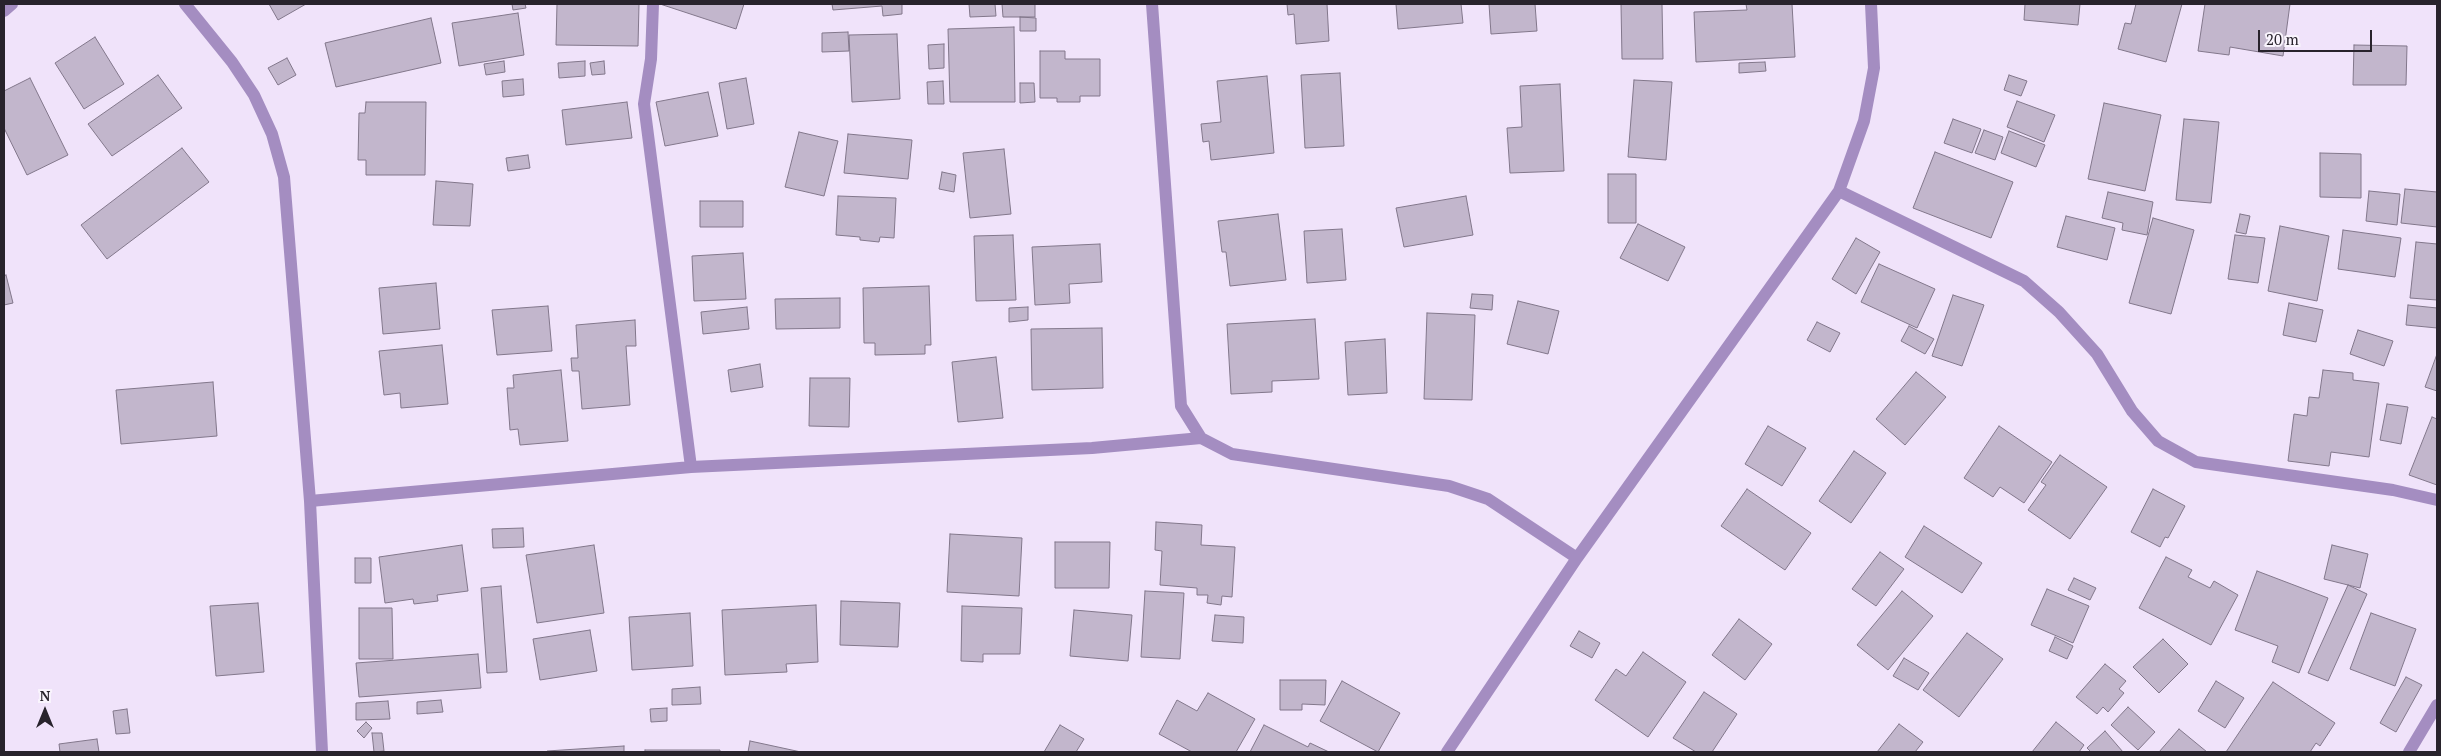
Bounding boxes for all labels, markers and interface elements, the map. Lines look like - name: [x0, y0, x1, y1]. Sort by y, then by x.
- scale bar: [2261, 20, 2375, 52]
- text: 20 m: [2266, 29, 2299, 49]
- north arrow: [20, 686, 70, 736]
- text: N: [40, 686, 50, 705]

